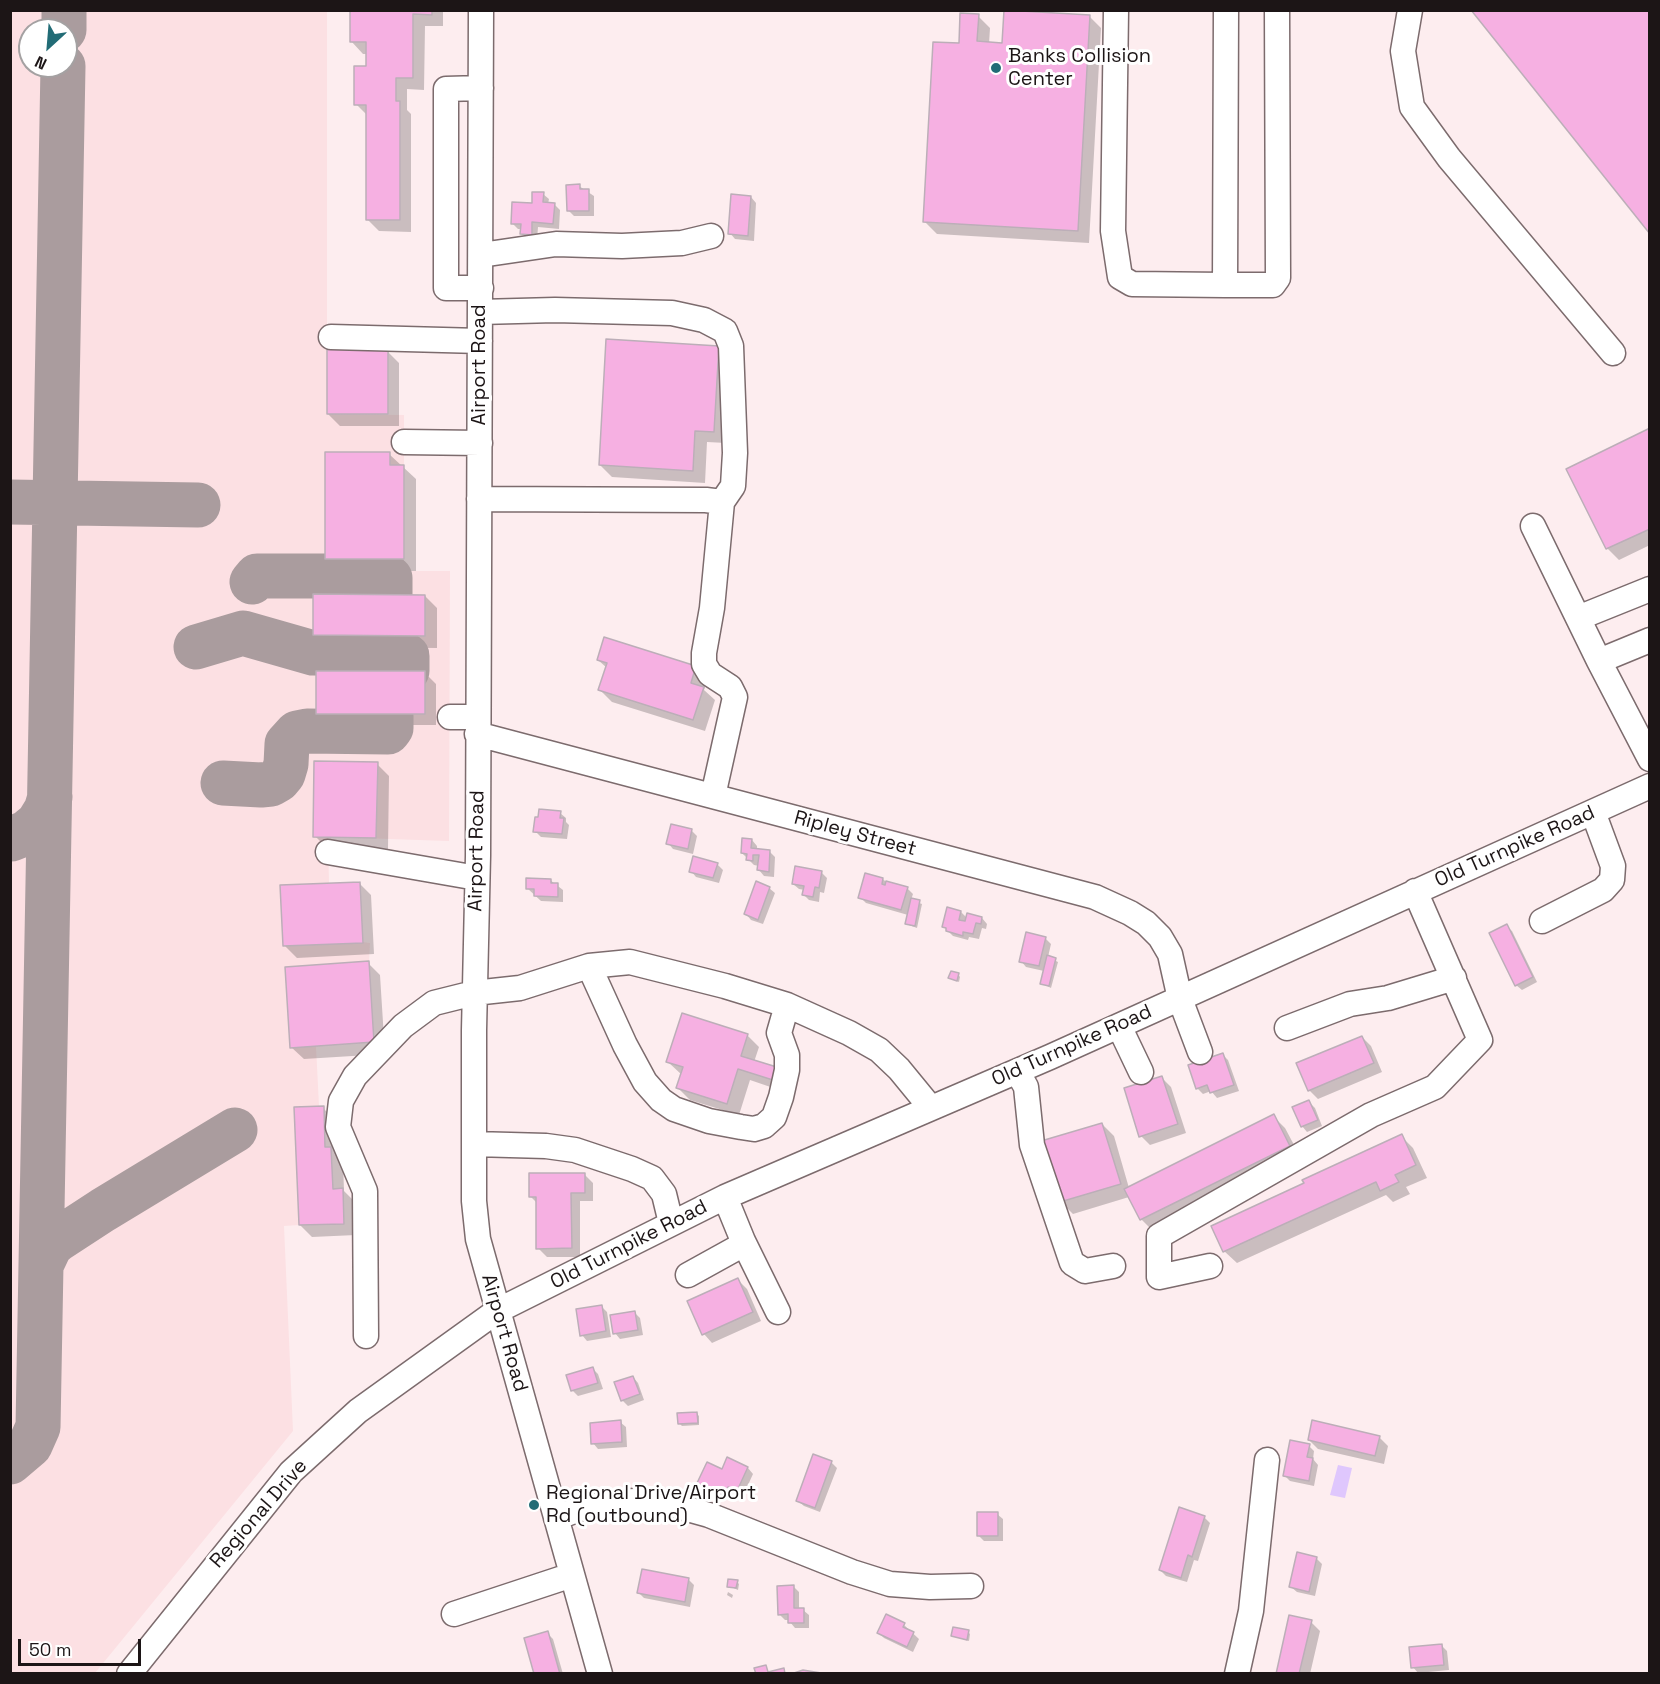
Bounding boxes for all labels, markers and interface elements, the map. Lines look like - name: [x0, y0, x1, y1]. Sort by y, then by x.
- north arrow: [18, 18, 78, 78]
- place label: Banks Collision Center: [1008, 45, 1151, 92]
- text: N: [31, 51, 50, 75]
- marker: Banks Collision Center: [989, 61, 1003, 75]
- street label: Airport Road: [468, 304, 492, 426]
- street label: Airport Road: [464, 790, 490, 912]
- street label: Old Turnpike Road: [1431, 801, 1599, 893]
- street label: Ripley Street: [791, 806, 919, 862]
- street label: Old Turnpike Road: [988, 1000, 1156, 1092]
- street label: Old Turnpike Road: [547, 1195, 711, 1295]
- street label: Airport Road: [476, 1271, 532, 1395]
- street label: Regional Drive: [205, 1455, 313, 1573]
- place label: Regional Drive/Airport Rd (outbound): [546, 1482, 756, 1529]
- marker: Regional Drive/Airport Rd (outbound): [527, 1498, 541, 1512]
- scale bar: [21, 1627, 144, 1665]
- text: 50 m: [29, 1638, 71, 1661]

